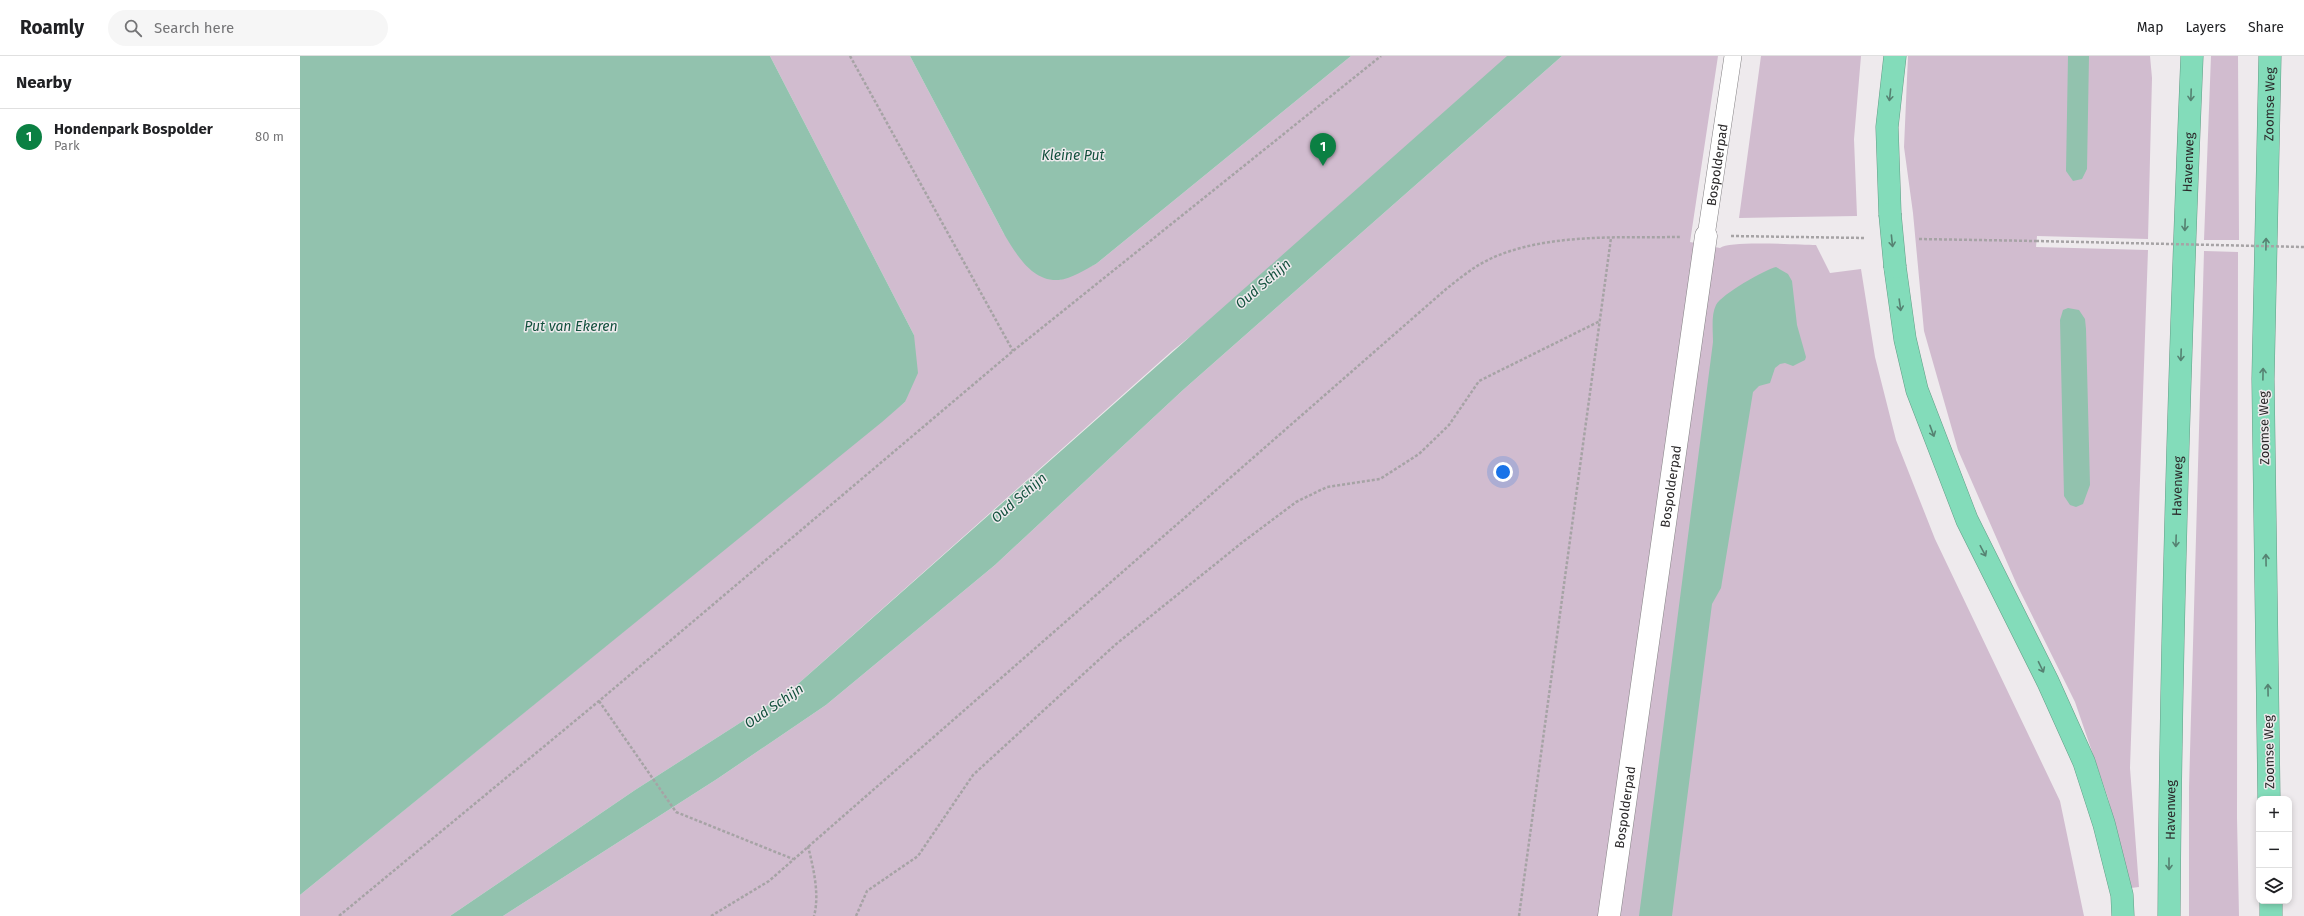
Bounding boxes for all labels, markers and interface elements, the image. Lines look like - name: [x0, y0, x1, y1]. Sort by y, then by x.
- search box: [108, 10, 388, 46]
- text: Roamly: [20, 16, 84, 39]
- icon: search: [122, 17, 144, 39]
- text: Search here: [154, 19, 234, 37]
- text: Map: [2137, 19, 2163, 36]
- text: Layers: [2185, 19, 2226, 36]
- text: Share: [2248, 19, 2284, 36]
- street label: Zoomse Weg: [2261, 67, 2277, 141]
- text: Nearby: [16, 72, 71, 93]
- one-way arrow: [1886, 88, 1894, 101]
- one-way arrow: [2187, 88, 2194, 101]
- text: Hondenpark Bospolder: [54, 120, 213, 138]
- street label: Bospolderpad: [1703, 123, 1730, 207]
- text: 1: [26, 129, 32, 144]
- text: 80 m: [255, 129, 284, 144]
- street label: Havenweg: [2179, 132, 2196, 193]
- pin: 1: [1310, 133, 1336, 166]
- text: Park: [54, 138, 80, 153]
- water label: Kleine Put: [1042, 147, 1105, 164]
- one-way arrow: [2182, 218, 2189, 231]
- one-way arrow: [1889, 234, 1896, 247]
- one-way arrow: [2262, 238, 2270, 251]
- water label: Oud Schijn: [1232, 255, 1294, 313]
- one-way arrow: [1896, 299, 1904, 312]
- water label: Put van Ekeren: [524, 318, 618, 335]
- one-way arrow: [2177, 348, 2185, 361]
- one-way arrow: [2259, 368, 2267, 381]
- street label: Zoomse Weg: [2256, 391, 2272, 465]
- one-way arrow: [1929, 425, 1936, 438]
- street label: Bospolderpad: [1657, 444, 1684, 529]
- street label: Havenweg: [2168, 456, 2185, 516]
- your location: [1493, 462, 1513, 482]
- water label: Oud Schijn: [988, 469, 1050, 527]
- one-way arrow: [2172, 534, 2180, 547]
- one-way arrow: [1979, 544, 1987, 556]
- one-way arrow: [2262, 554, 2270, 567]
- one-way arrow: [2038, 661, 2045, 673]
- water label: Oud Schijn: [741, 680, 807, 732]
- one-way arrow: [2264, 684, 2272, 697]
- street label: Zoomse Weg: [2261, 715, 2277, 789]
- street label: Bospolderpad: [1611, 765, 1638, 849]
- street label: Havenweg: [2162, 780, 2178, 840]
- map controls: [2256, 796, 2292, 904]
- button: +: [2256, 796, 2292, 832]
- button: −: [2256, 832, 2292, 868]
- one-way arrow: [2165, 857, 2173, 870]
- button: layers: [2256, 868, 2292, 904]

